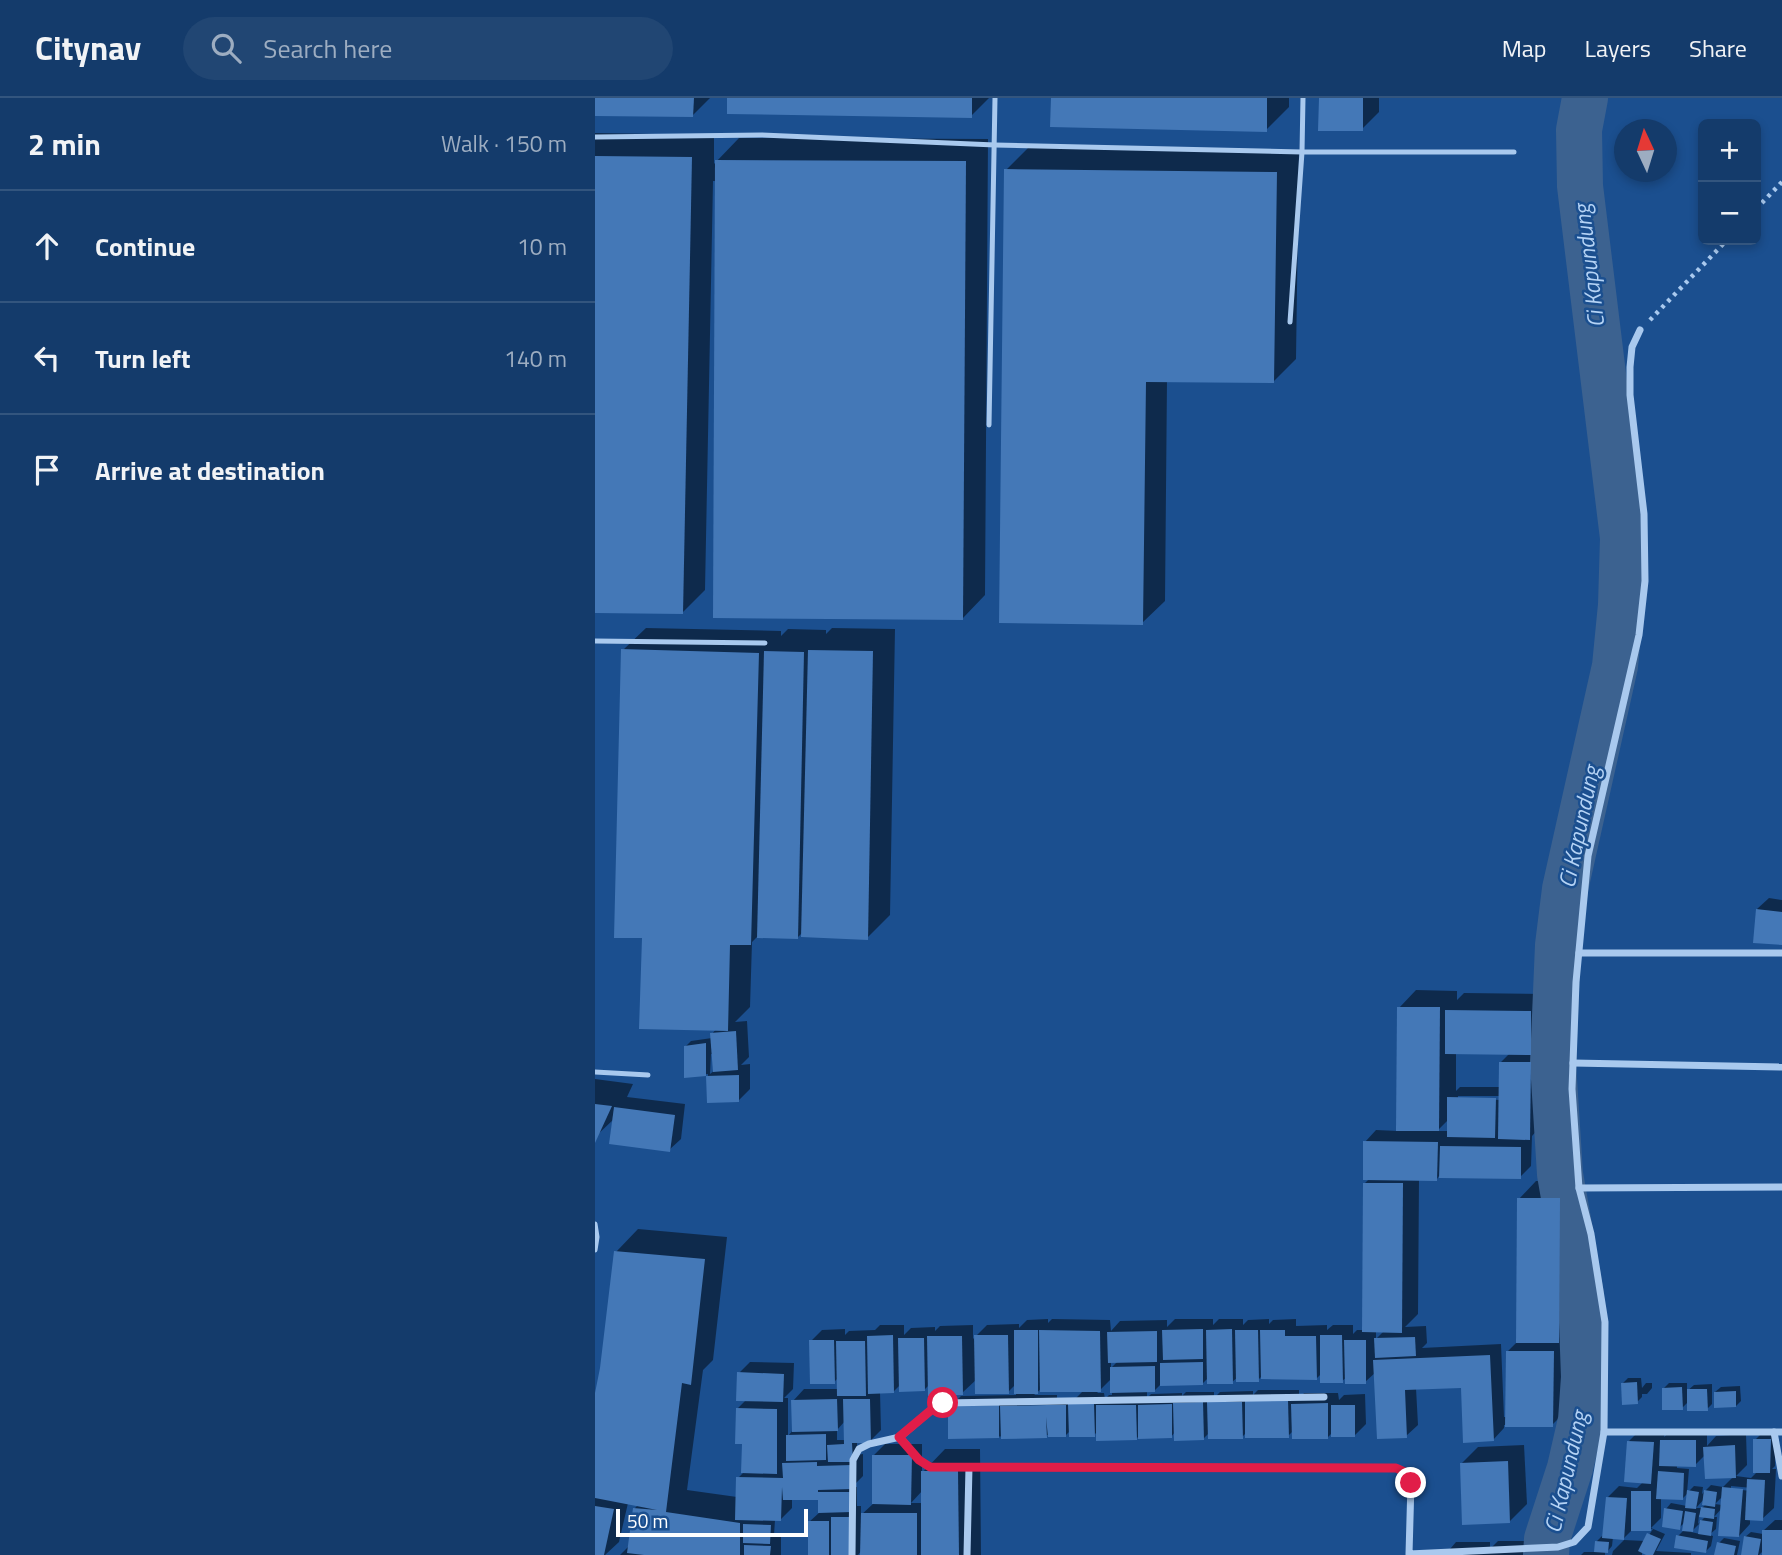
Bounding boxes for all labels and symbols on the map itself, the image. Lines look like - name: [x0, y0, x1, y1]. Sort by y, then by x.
- north arrow: [1614, 119, 1677, 182]
- water label: Ci Kapundung: [1563, 200, 1613, 330]
- water label: Ci Kapundung: [1549, 760, 1609, 891]
- route start: [927, 1387, 958, 1418]
- water label: Ci Kapundung: [1535, 1405, 1597, 1536]
- route end: [1395, 1467, 1426, 1498]
- scale bar: [616, 1506, 809, 1538]

